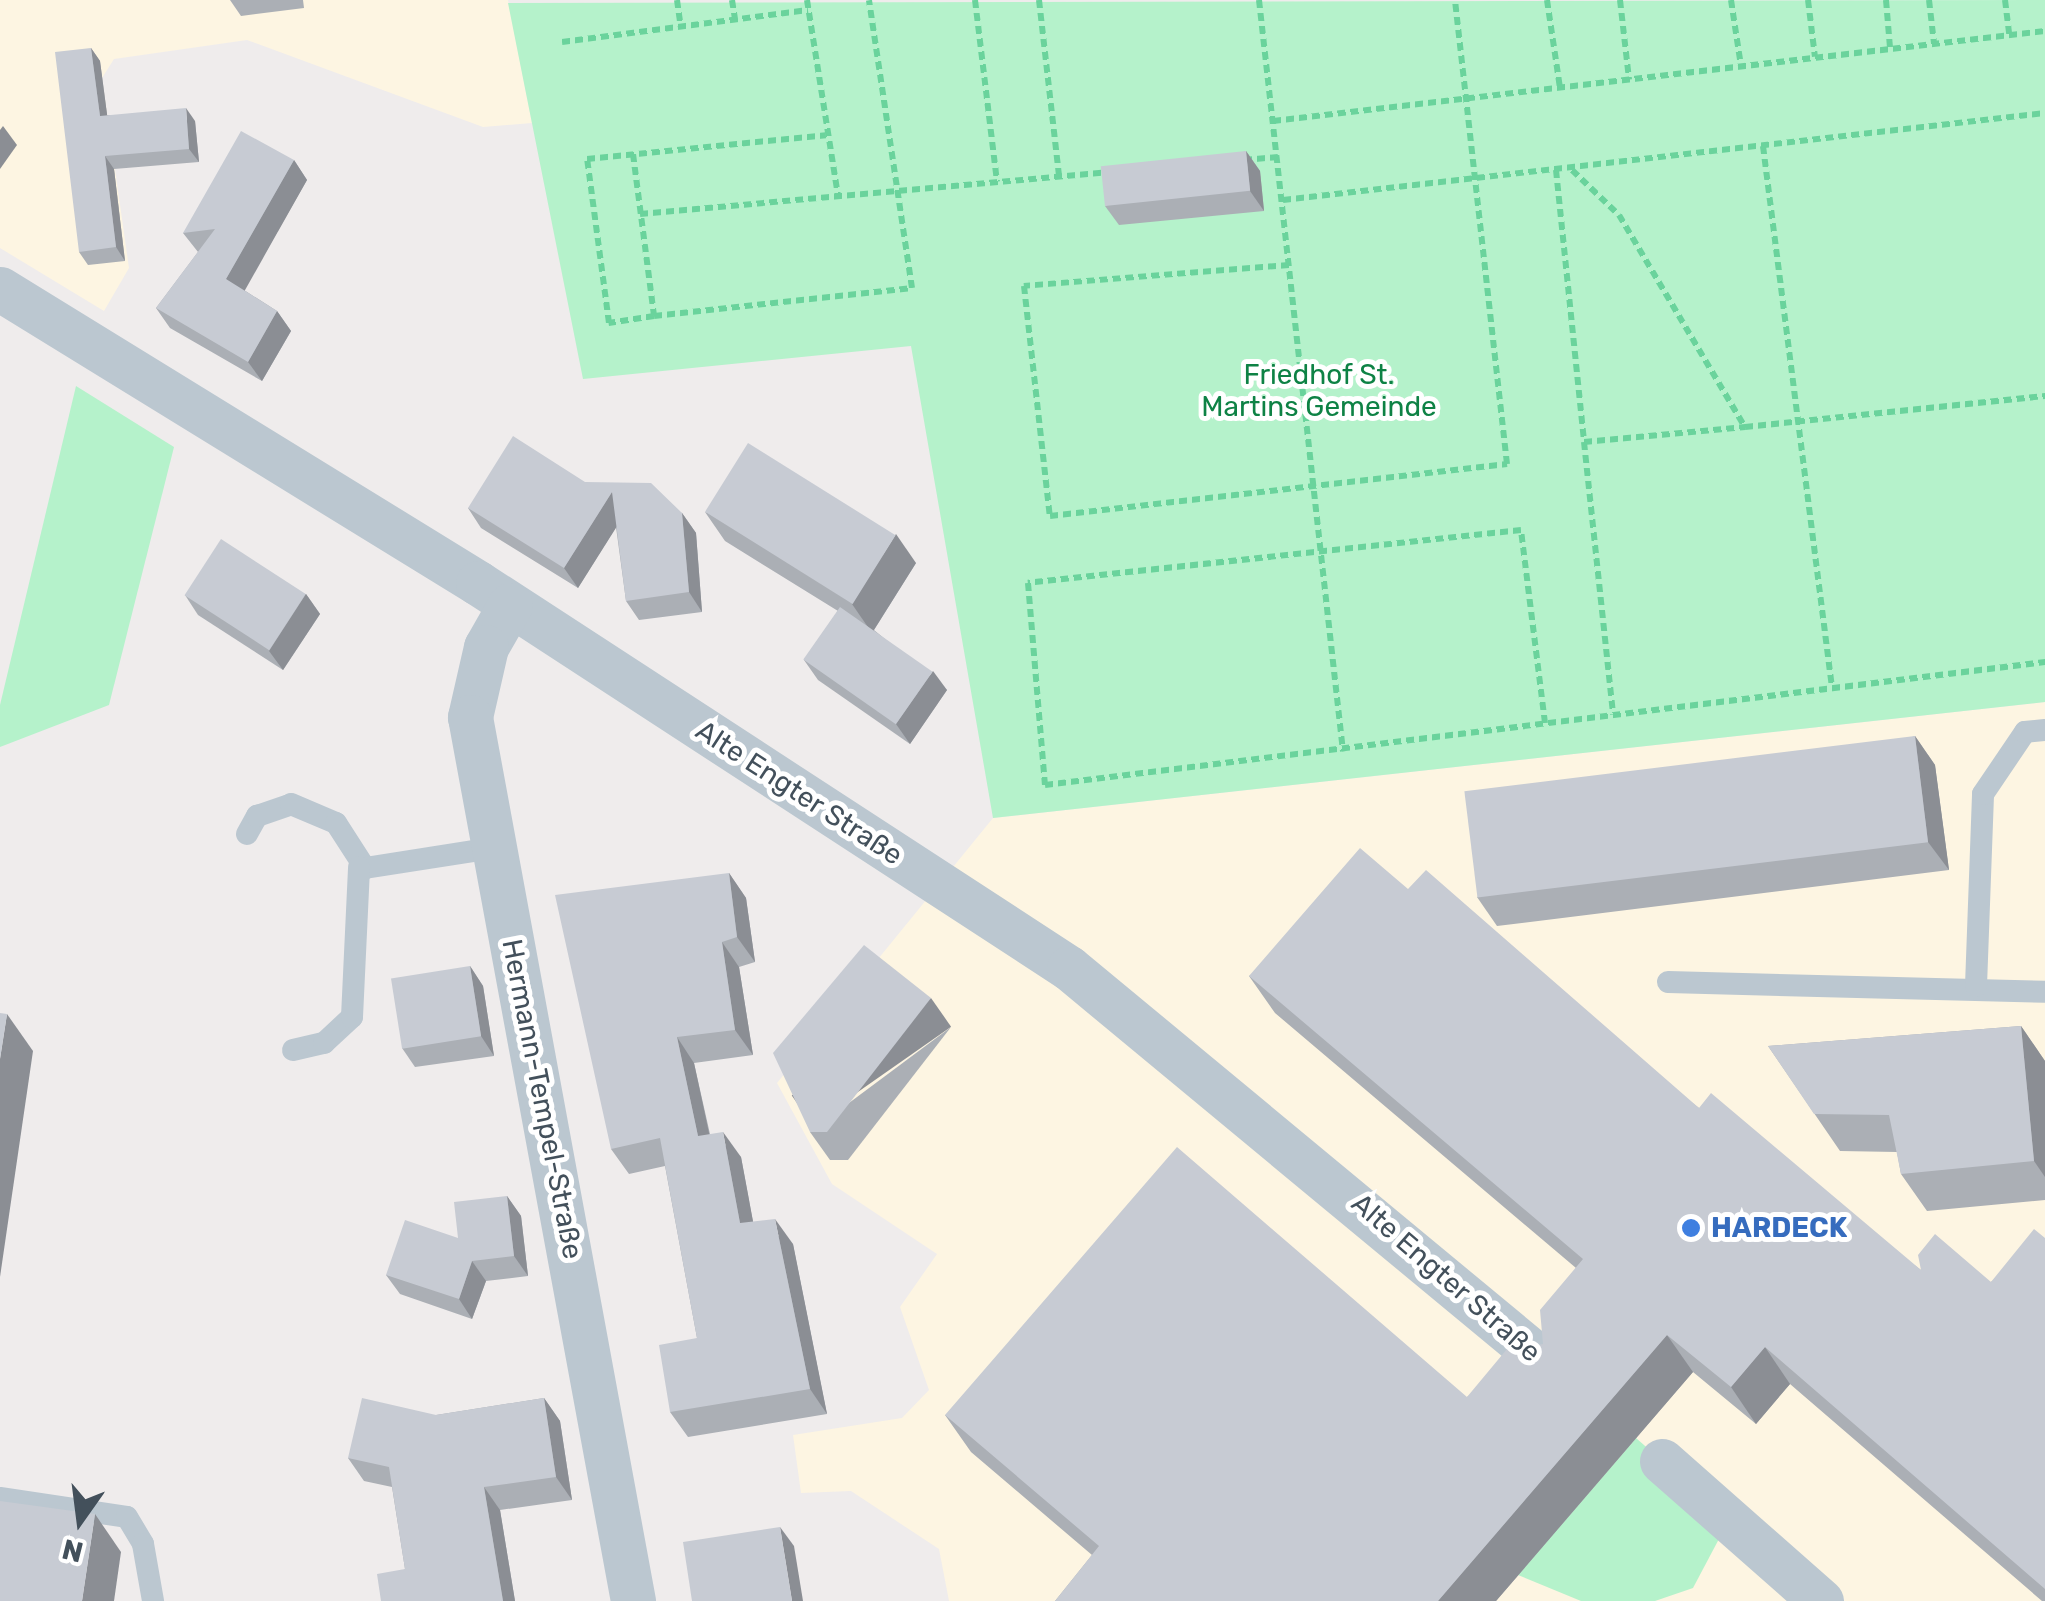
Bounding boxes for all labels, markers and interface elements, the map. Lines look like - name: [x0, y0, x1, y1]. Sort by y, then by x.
- park label: Friedhof St. Martins Gemeinde: [1201, 358, 1437, 424]
- street label: Alte Engter Straße: [689, 713, 909, 873]
- street label: Hermann-Tempel-Straße: [494, 936, 590, 1262]
- street label: Alte Engter Straße: [1344, 1187, 1548, 1369]
- place label: HARDECK: [1711, 1211, 1847, 1245]
- marker: HARDECK: [1680, 1217, 1702, 1239]
- north arrow: [30, 1471, 130, 1571]
- text: N: [59, 1532, 86, 1569]

